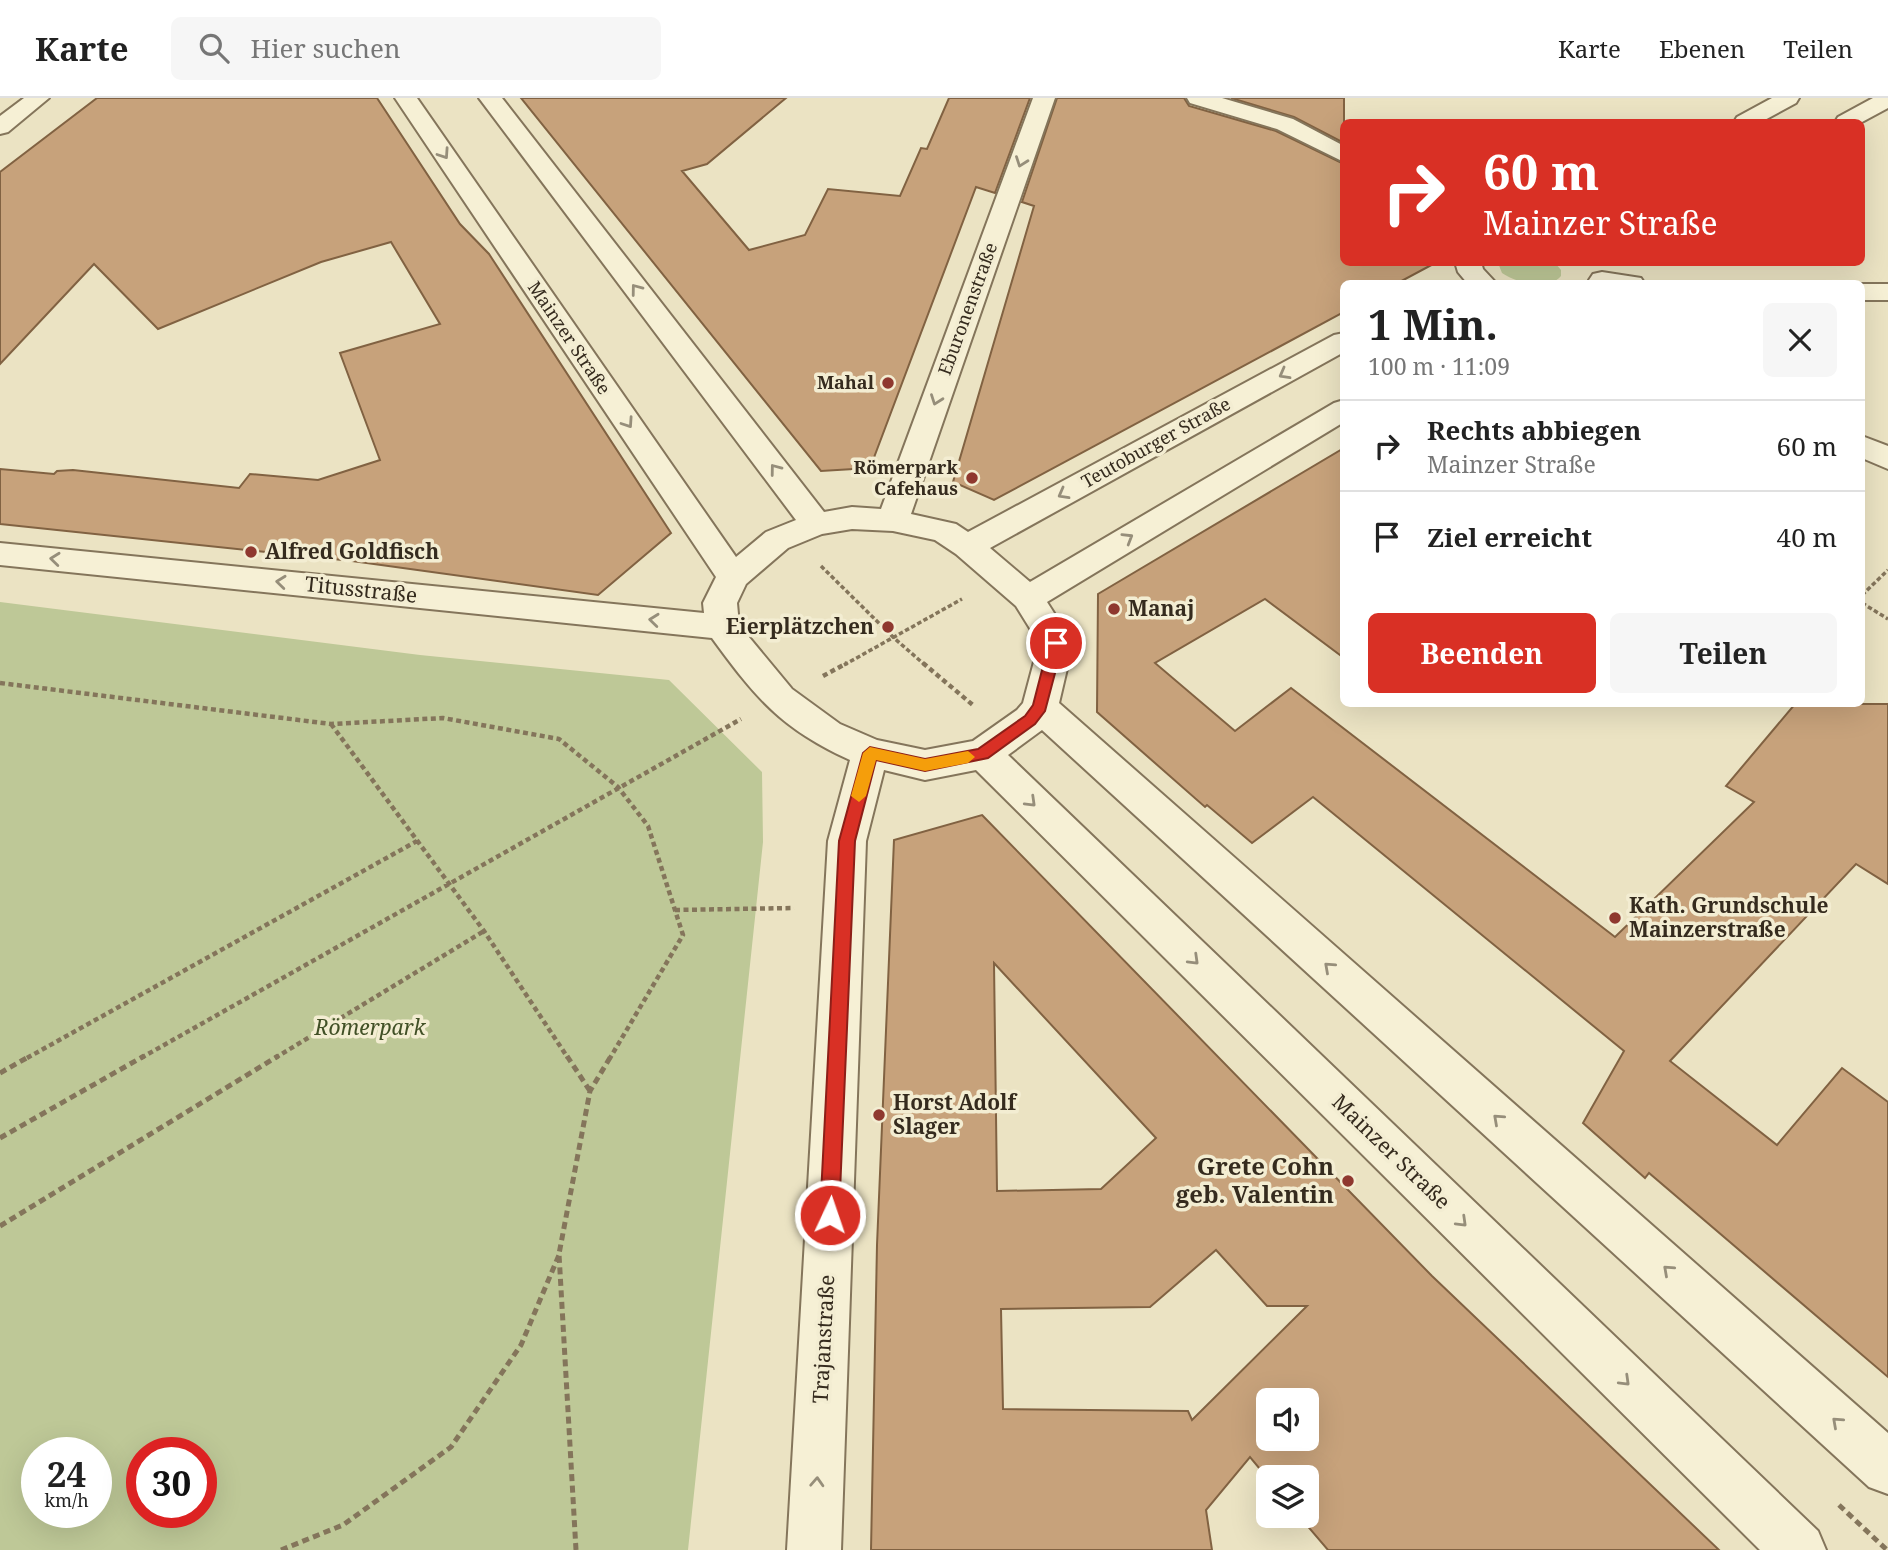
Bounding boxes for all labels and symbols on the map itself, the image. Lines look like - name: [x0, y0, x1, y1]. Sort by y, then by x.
- one-way arrow: [436, 147, 449, 160]
- one-way arrow: [1015, 156, 1029, 168]
- street label: Eburonenstraße: [932, 239, 1002, 378]
- street label: Mainzer Straße: [523, 276, 617, 399]
- one-way arrow: [632, 284, 645, 296]
- one-way arrow: [1279, 365, 1291, 379]
- place label: Mahal: [817, 370, 875, 394]
- marker: Mahal: [880, 375, 896, 391]
- street label: Teutoburger Straße: [1077, 391, 1234, 493]
- one-way arrow: [930, 393, 944, 405]
- one-way arrow: [620, 415, 632, 428]
- place label: Römerpark Cafehaus: [853, 455, 959, 500]
- one-way arrow: [770, 465, 783, 477]
- marker: Römerpark Cafehaus: [964, 470, 980, 486]
- one-way arrow: [1057, 486, 1070, 499]
- one-way arrow: [1121, 534, 1134, 547]
- place label: Alfred Goldfisch: [265, 537, 439, 565]
- marker: Alfred Goldfisch: [243, 544, 259, 560]
- one-way arrow: [49, 552, 60, 567]
- street label: Titusstraße: [304, 569, 419, 609]
- one-way arrow: [275, 575, 286, 590]
- place label: Manaj: [1128, 594, 1194, 622]
- marker: Manaj: [1106, 601, 1122, 617]
- place label: Eierplätzchen: [726, 612, 874, 640]
- one-way arrow: [648, 613, 659, 628]
- pin: [1026, 613, 1086, 673]
- marker: Eierplätzchen: [880, 619, 896, 635]
- one-way arrow: [1023, 793, 1036, 806]
- place label: Kath. Grundschule Mainzerstraße: [1629, 891, 1829, 943]
- marker: Kath. Grundschule Mainzerstraße: [1607, 910, 1623, 926]
- one-way arrow: [1186, 952, 1199, 965]
- one-way arrow: [1324, 963, 1337, 975]
- park label: Römerpark: [313, 1013, 427, 1041]
- place label: Horst Adolf Slager: [893, 1088, 1018, 1140]
- street label: Mainzer Straße: [1327, 1088, 1457, 1215]
- marker: Horst Adolf Slager: [871, 1107, 887, 1123]
- one-way arrow: [1493, 1115, 1506, 1127]
- place label: Grete Cohn geb. Valentin: [1176, 1149, 1334, 1210]
- marker: Grete Cohn geb. Valentin: [1340, 1173, 1356, 1189]
- position arrow: [793, 1178, 867, 1252]
- one-way arrow: [1454, 1213, 1467, 1226]
- one-way arrow: [1663, 1266, 1676, 1279]
- street label: Trajanstraße: [806, 1274, 840, 1404]
- one-way arrow: [1617, 1372, 1630, 1385]
- one-way arrow: [1832, 1418, 1845, 1430]
- speed limit sign: 30: [126, 1437, 217, 1528]
- one-way arrow: [809, 1476, 824, 1487]

